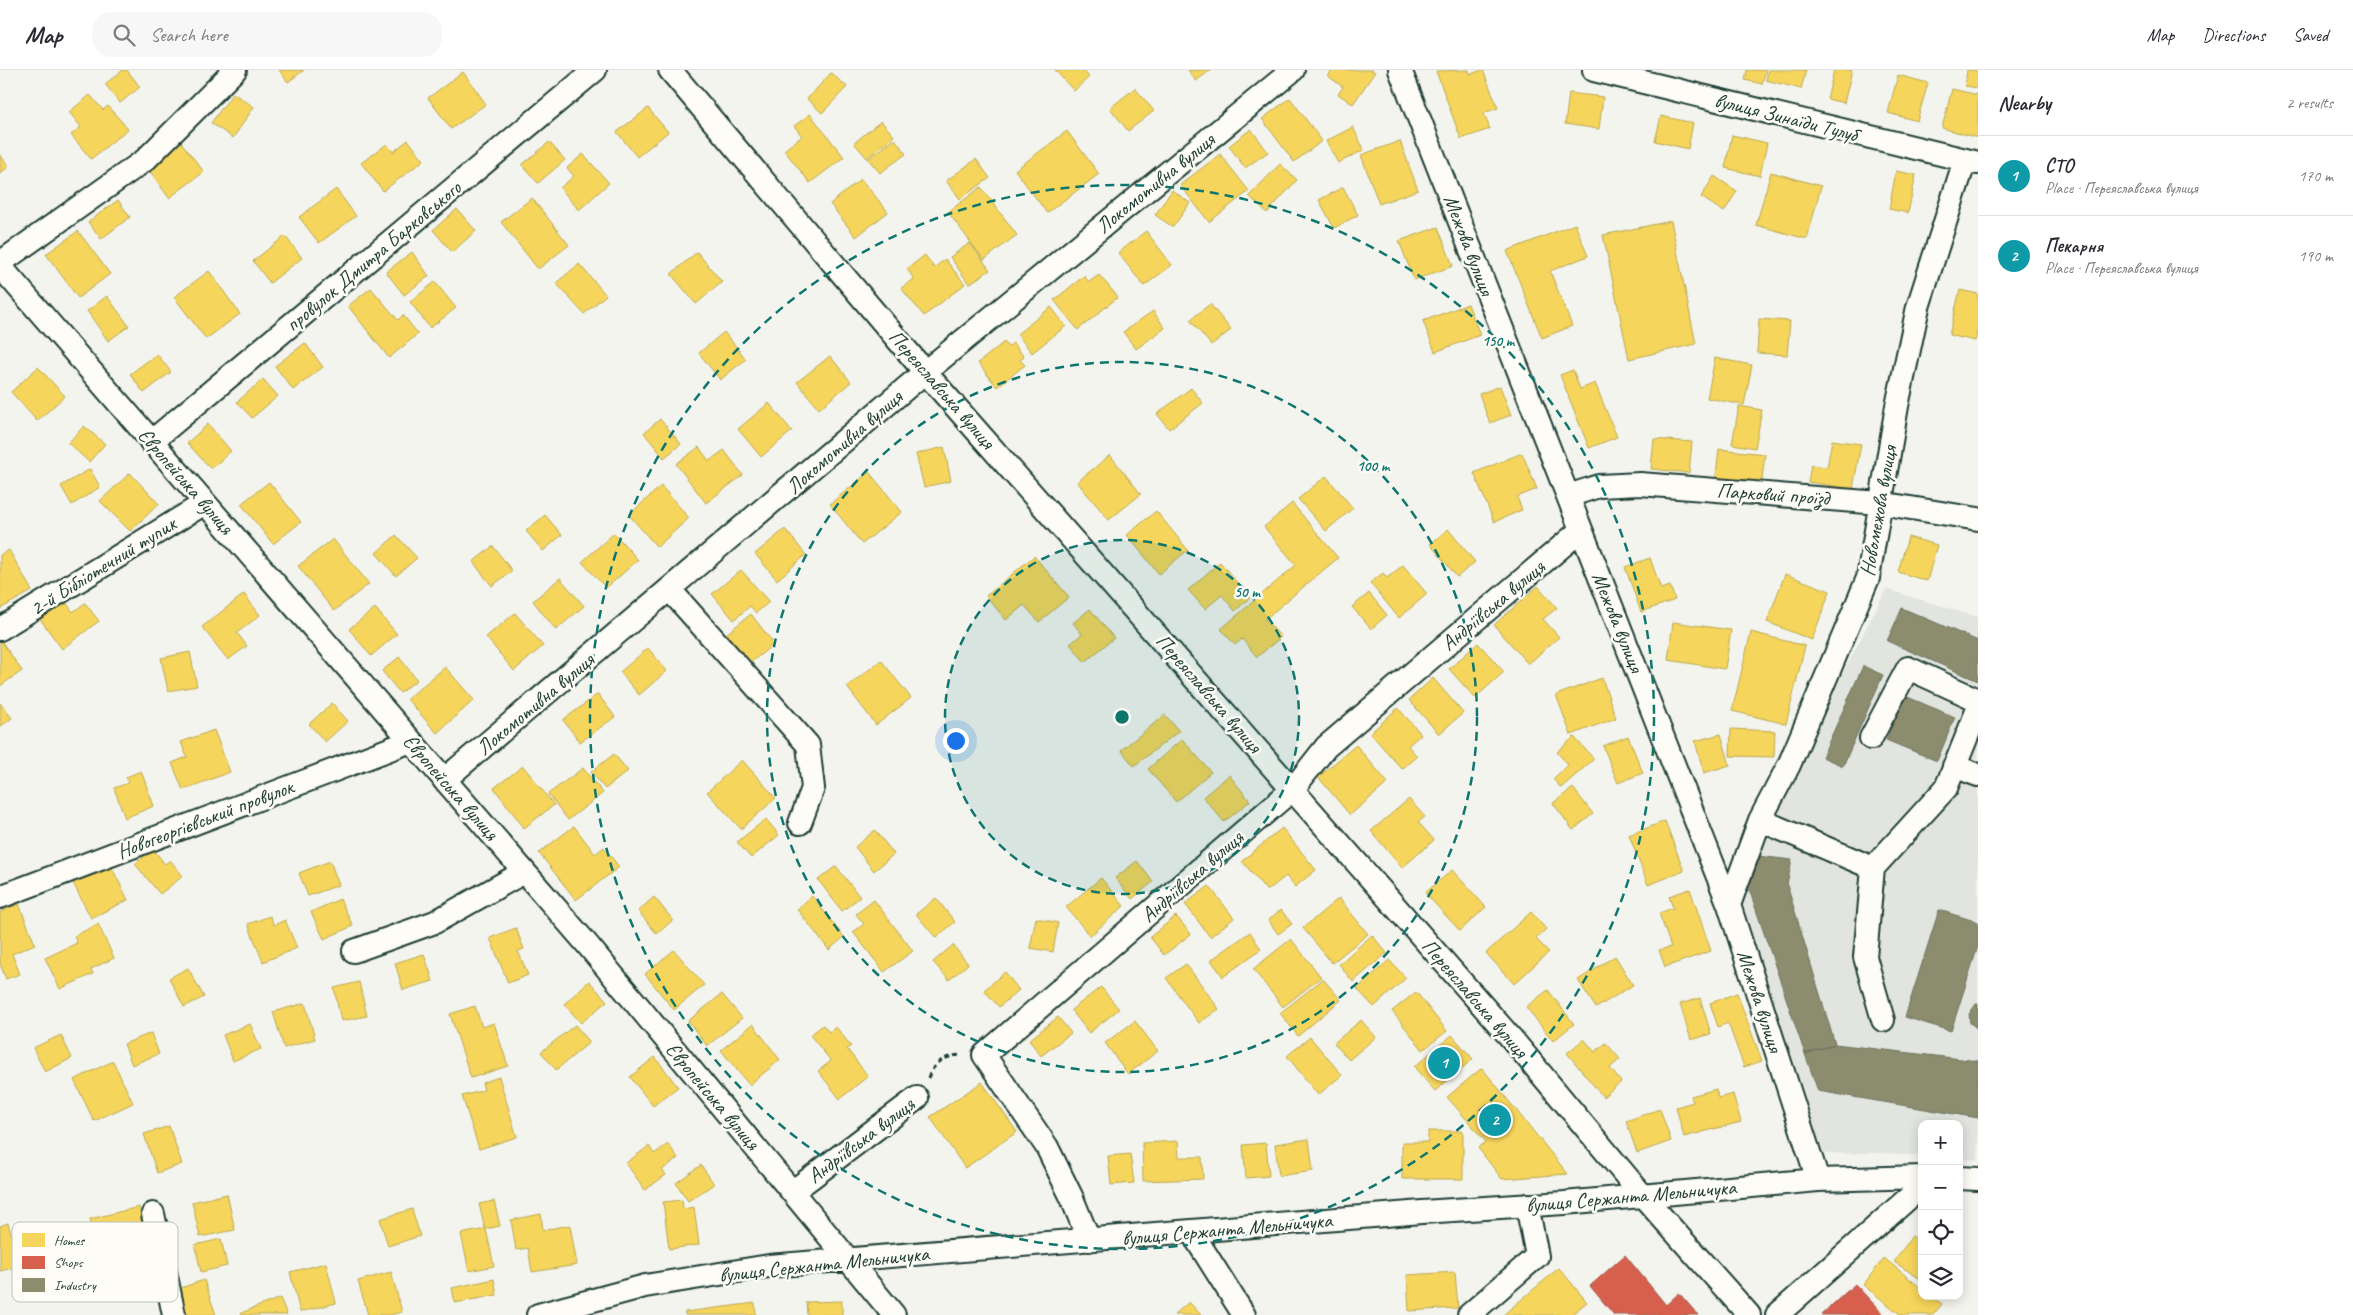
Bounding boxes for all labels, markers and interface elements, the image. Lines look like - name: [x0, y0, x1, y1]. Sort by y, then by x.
- search box: [92, 12, 442, 57]
- text: Map: [25, 20, 62, 50]
- icon: search: [110, 21, 138, 49]
- text: Search here: [150, 23, 228, 47]
- text: Map: [2147, 24, 2174, 46]
- text: Directions: [2202, 24, 2265, 46]
- text: Saved: [2293, 24, 2328, 46]
- street label: вулиця Зинаїди Тулуб: [1712, 87, 1865, 148]
- text: Nearby: [1998, 90, 2051, 116]
- text: 2 results: [2286, 93, 2333, 113]
- street label: Локомотивна вулиця: [1090, 126, 1221, 239]
- text: СТО: [2045, 154, 2073, 178]
- text: 1: [2010, 166, 2018, 186]
- text: 170 m: [2299, 166, 2333, 186]
- street label: провулок Дмитра Барковського: [280, 174, 467, 337]
- text: Place · Переяславська вулиця: [2045, 178, 2198, 198]
- street label: Межова вулиця: [1438, 191, 1501, 301]
- text: Пекарня: [2045, 234, 2103, 258]
- text: 2: [2010, 246, 2018, 266]
- text: 190 m: [2299, 246, 2333, 266]
- text: Place · Переяславська вулиця: [2045, 258, 2198, 278]
- street label: Переяславська вулиця: [883, 324, 1002, 455]
- text: 150 m: [1482, 332, 1516, 351]
- street label: Локомотивна вулиця: [781, 384, 909, 500]
- street label: Європейська вулиця: [133, 422, 240, 541]
- street label: Новомежова вулиця: [1854, 442, 1902, 578]
- text: 100 m: [1357, 457, 1391, 476]
- street label: Парковий проїзд: [1716, 477, 1832, 512]
- street label: 2-й Бібліотечний тупик: [25, 510, 182, 621]
- street label: Андріївська вулиця: [1436, 553, 1551, 656]
- street label: Межова вулиця: [1586, 568, 1651, 678]
- text: 50 m: [1234, 583, 1261, 602]
- street label: Переяславська вулиця: [1150, 628, 1269, 759]
- street label: Локомотивна вулиця: [471, 646, 600, 761]
- centre of rings: [1113, 708, 1131, 726]
- street label: Європейська вулиця: [398, 728, 505, 847]
- your location: [943, 728, 969, 754]
- street label: Новогеоргієвський провулок: [113, 773, 299, 865]
- street label: Андріївська вулиця: [1135, 823, 1250, 928]
- street label: Переяславська вулиця: [1416, 933, 1535, 1064]
- street label: Межова вулиця: [1731, 947, 1789, 1057]
- street label: Європейська вулиця: [660, 1037, 767, 1156]
- pin: 1: [1428, 1044, 1460, 1082]
- street label: Андріївська вулиця: [802, 1090, 921, 1189]
- pin: 2: [1479, 1101, 1511, 1139]
- map controls: [1918, 1120, 1963, 1300]
- button: +: [1918, 1120, 1963, 1165]
- button: −: [1918, 1165, 1963, 1210]
- street label: вулиця Сержанта Мельничука: [1525, 1174, 1739, 1218]
- street label: вулиця Сержанта Мельничука: [1121, 1207, 1335, 1251]
- button: locate: [1918, 1210, 1963, 1255]
- legend: [12, 1222, 178, 1302]
- text: Homes: [54, 1232, 85, 1249]
- street label: вулиця Сержанта Мельничука: [718, 1240, 932, 1288]
- text: Shops: [54, 1254, 84, 1271]
- button: layers: [1918, 1255, 1963, 1300]
- text: Industry: [54, 1277, 97, 1294]

